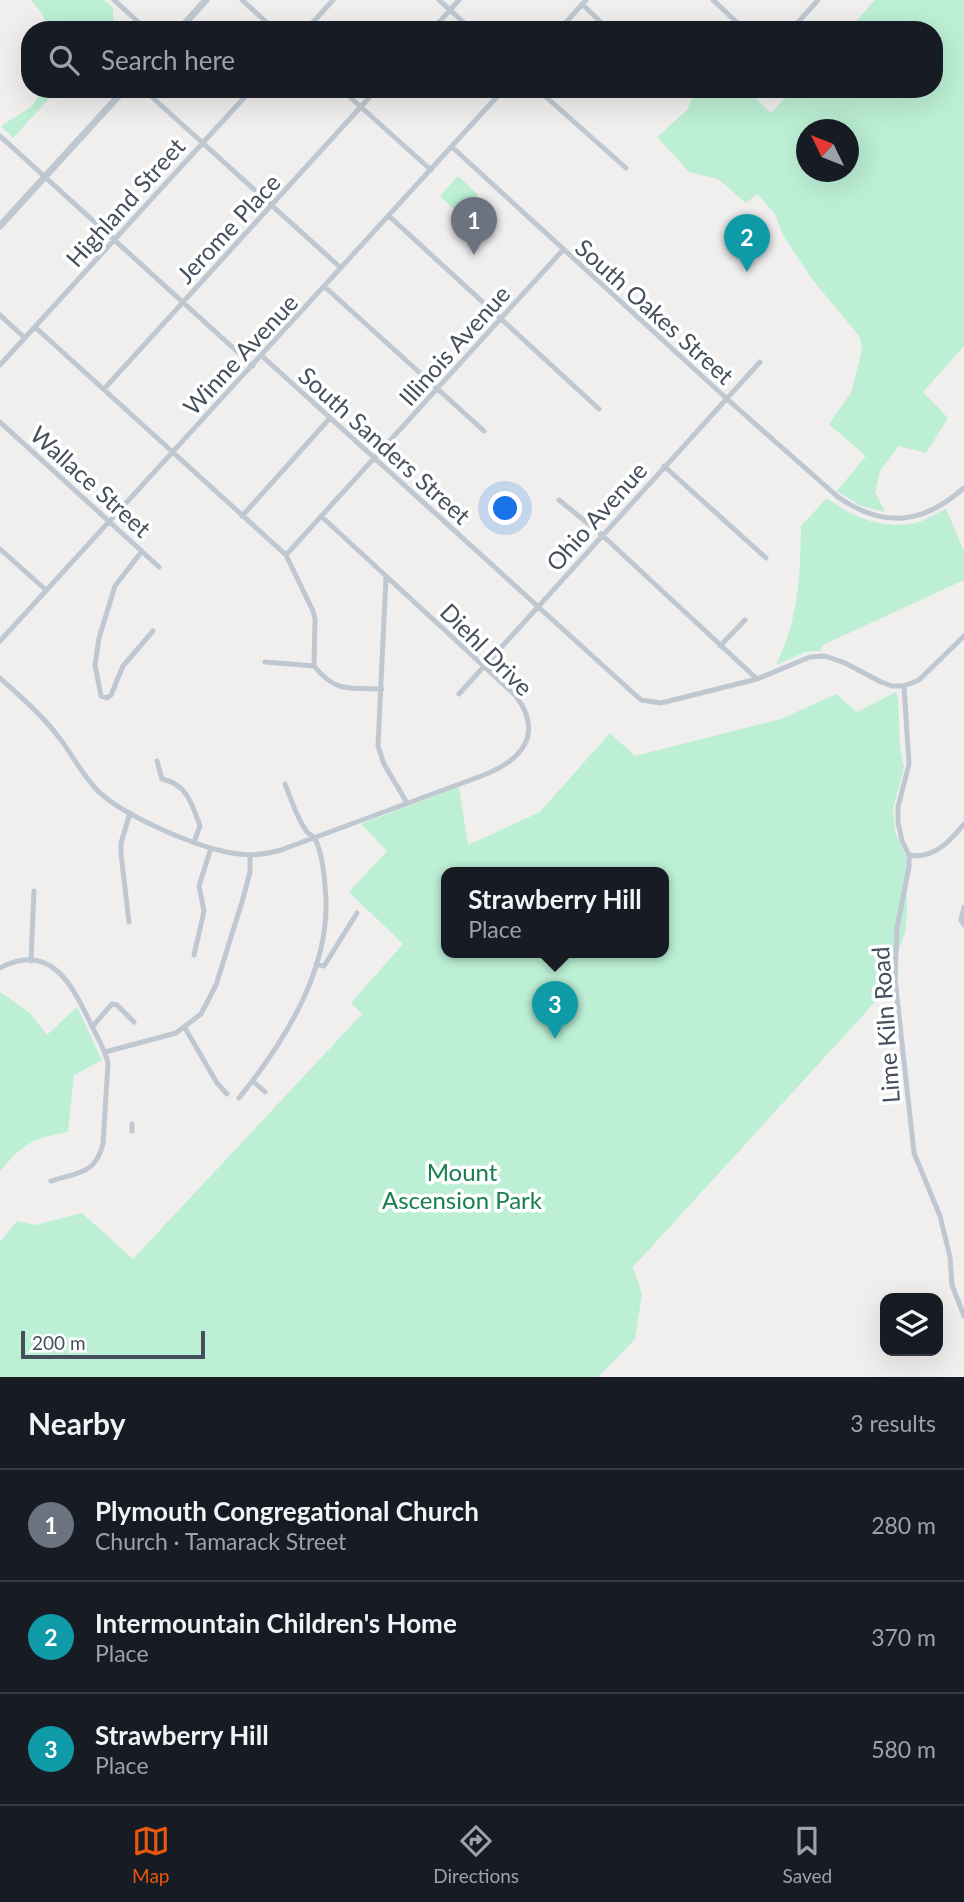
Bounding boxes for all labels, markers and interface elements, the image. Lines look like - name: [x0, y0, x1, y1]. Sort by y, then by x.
- search box: [21, 21, 943, 98]
- icon: search: [45, 41, 83, 79]
- text: Search here: [101, 44, 235, 76]
- north arrow: [796, 119, 859, 182]
- street label: Highland Street: [60, 131, 191, 272]
- street label: Jerome Place: [170, 167, 286, 289]
- pin: 1: [451, 197, 497, 255]
- pin: 2: [724, 214, 770, 272]
- street label: South Oakes Street: [570, 232, 740, 390]
- street label: Illinois Avenue: [393, 279, 515, 411]
- street label: Winne Avenue: [177, 288, 303, 420]
- street label: South Sanders Street: [293, 360, 477, 530]
- street label: Wallace Street: [25, 419, 157, 543]
- street label: Ohio Avenue: [540, 456, 652, 576]
- your location: [488, 491, 522, 525]
- street label: Diehl Drive: [435, 597, 539, 701]
- popup: [441, 867, 669, 958]
- text: Strawberry Hill: [468, 883, 642, 915]
- text: Place: [468, 915, 522, 943]
- street label: Lime Kiln Road: [865, 946, 905, 1104]
- pin: 3: [532, 981, 578, 1039]
- park label: Mount Ascension Park: [382, 1157, 543, 1214]
- map controls: [880, 1293, 943, 1356]
- button: layers: [880, 1293, 943, 1356]
- scale bar: [21, 1328, 205, 1360]
- text: 200 m: [32, 1331, 86, 1354]
- text: Nearby: [28, 1405, 126, 1441]
- text: 3 results: [850, 1409, 936, 1437]
- text: Plymouth Congregational Church: [95, 1495, 479, 1527]
- text: 1: [44, 1511, 58, 1539]
- text: 280 m: [871, 1511, 936, 1539]
- text: Church · Tamarack Street: [95, 1527, 346, 1555]
- text: Intermountain Children's Home: [95, 1607, 457, 1639]
- text: 2: [44, 1623, 58, 1651]
- text: 370 m: [871, 1623, 936, 1651]
- text: Place: [95, 1639, 149, 1667]
- text: Strawberry Hill: [95, 1719, 269, 1751]
- text: 3: [44, 1735, 58, 1763]
- text: 580 m: [871, 1735, 936, 1763]
- text: Place: [95, 1751, 149, 1779]
- tab: Map: [132, 1822, 170, 1887]
- tab: Directions: [433, 1822, 519, 1887]
- tab: Saved: [783, 1822, 832, 1887]

